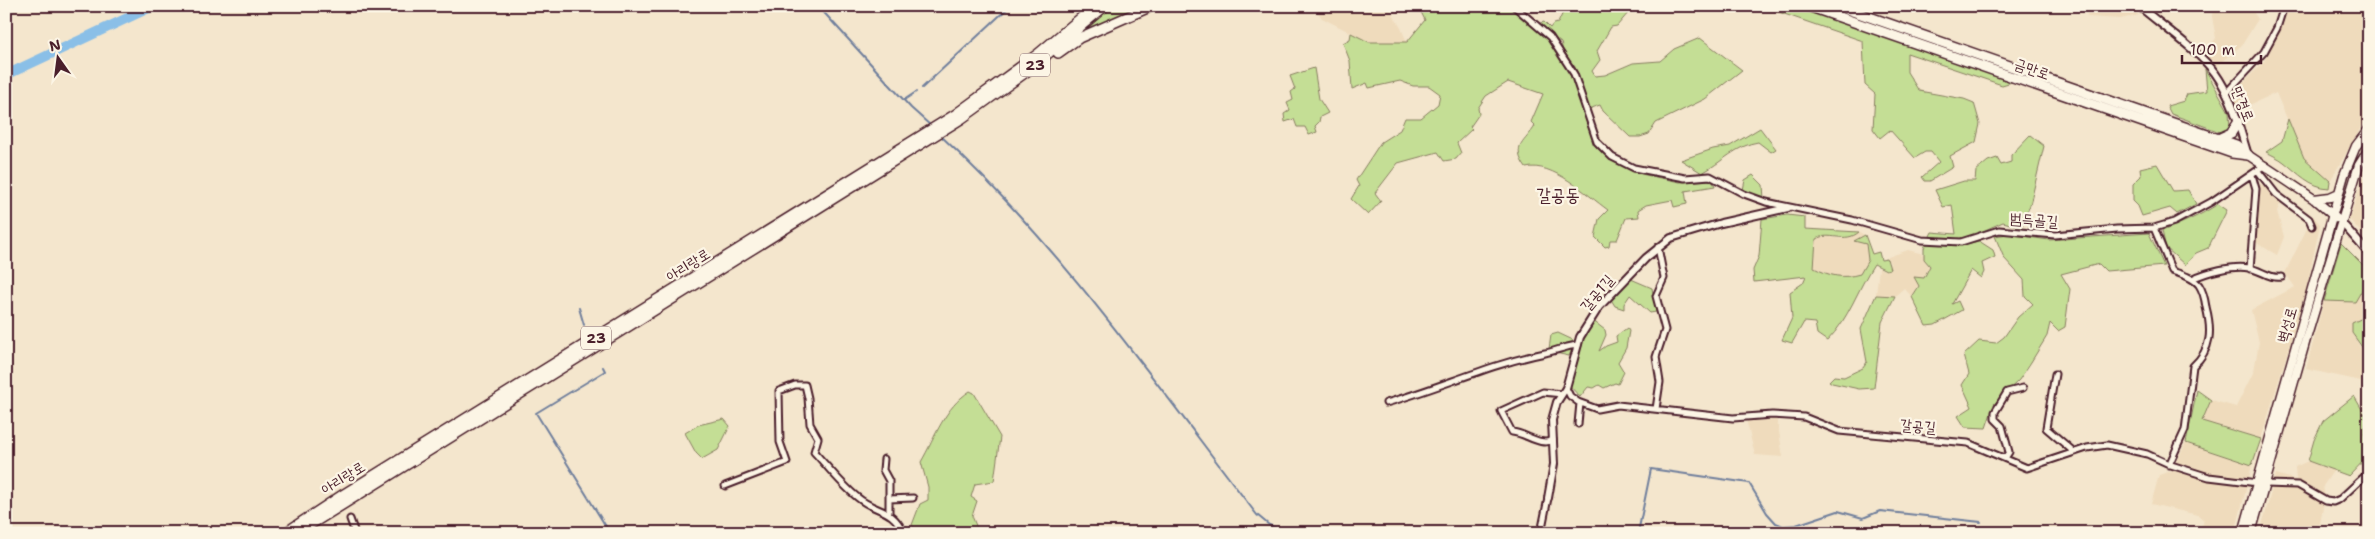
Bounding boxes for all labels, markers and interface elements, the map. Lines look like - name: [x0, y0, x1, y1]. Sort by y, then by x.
- north arrow: [32, 32, 82, 82]
- scale bar: [2182, 32, 2261, 64]
- text: N: [47, 35, 62, 55]
- text: 100 m: [2190, 40, 2235, 60]
- road number: 23: [1020, 54, 1050, 76]
- street label: 금만로: [2012, 54, 2052, 84]
- street label: 만경로: [2227, 83, 2259, 125]
- district label: 갈공동: [1536, 183, 1580, 207]
- street label: 범득골길: [2009, 208, 2059, 232]
- street label: 아리랑로: [662, 244, 714, 286]
- street label: 갈공1길: [1576, 270, 1618, 316]
- street label: 벽성로: [2272, 305, 2302, 345]
- road number: 23: [581, 326, 611, 349]
- street label: 갈공길: [1899, 414, 1937, 438]
- street label: 아리랑로: [317, 457, 369, 499]

